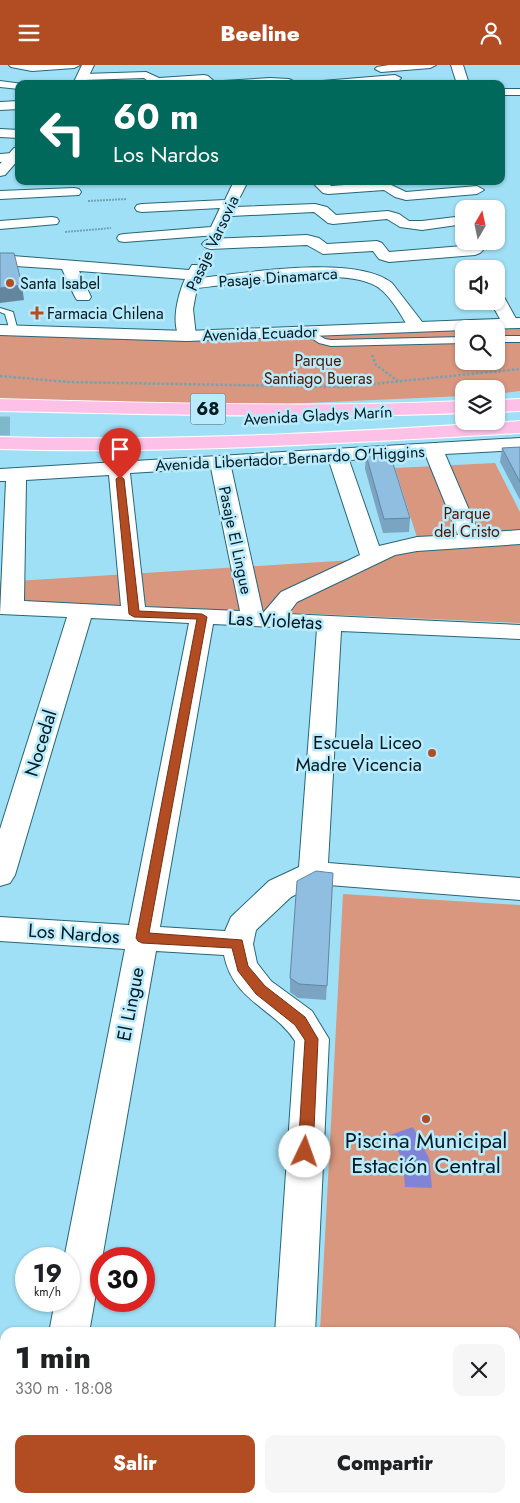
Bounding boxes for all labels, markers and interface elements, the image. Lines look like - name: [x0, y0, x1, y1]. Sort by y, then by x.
- text: Beeline: [220, 17, 300, 49]
- icon: menu: [15, 19, 43, 47]
- icon: person: [477, 19, 505, 47]
- text: 60 m: [113, 92, 199, 142]
- icon: left: [30, 100, 95, 165]
- text: Los Nardos: [113, 138, 219, 170]
- street label: Pasaje Varsovia: [180, 192, 245, 295]
- north arrow: [455, 200, 505, 250]
- map controls: [455, 200, 505, 430]
- button: sound: [455, 260, 505, 310]
- street label: Pasaje Dinamarca: [218, 262, 338, 293]
- place label: Santa Isabel: [20, 272, 100, 295]
- marker: Santa Isabel: [4, 277, 16, 289]
- place label: Farmacia Chilena: [47, 302, 164, 325]
- marker: Farmacia Chilena: [31, 307, 43, 319]
- street label: Avenida Ecuador: [202, 320, 318, 347]
- button: search: [455, 320, 505, 370]
- park label: Parque Santiago Bueras: [264, 349, 372, 390]
- button: layers: [455, 380, 505, 430]
- road number: 68: [190, 393, 226, 424]
- street label: Avenida Gladys Marín: [243, 400, 393, 431]
- pin: [99, 428, 141, 479]
- icon: arrive: [106, 435, 134, 463]
- street label: Avenida Libertador Bernardo O'Higgins: [155, 440, 425, 477]
- street label: Pasaje El Lingue: [213, 484, 258, 596]
- park label: Parque del Cristo: [434, 502, 500, 543]
- street label: Las Violetas: [227, 605, 323, 636]
- street label: Nocedal: [18, 707, 63, 780]
- place label: Escuela Liceo Madre Vicencia: [295, 729, 422, 778]
- marker: Escuela Liceo Madre Vicencia: [426, 747, 438, 759]
- street label: Los Nardos: [27, 917, 121, 950]
- street label: El Lingue: [110, 965, 151, 1043]
- marker: Piscina Municipal Estación Central: [420, 1113, 432, 1125]
- place label: Piscina Municipal Estación Central: [345, 1124, 507, 1181]
- position arrow: [278, 1125, 330, 1177]
- speed limit sign: 30: [90, 1247, 155, 1312]
- text: 19: [33, 1255, 62, 1291]
- text: km/h: [34, 1283, 61, 1301]
- text: 1 min: [15, 1336, 91, 1379]
- button: close: [453, 1344, 505, 1396]
- text: 330 m · 18:08: [15, 1377, 113, 1400]
- button: Salir: [15, 1435, 255, 1493]
- button: Compartir: [265, 1435, 505, 1493]

